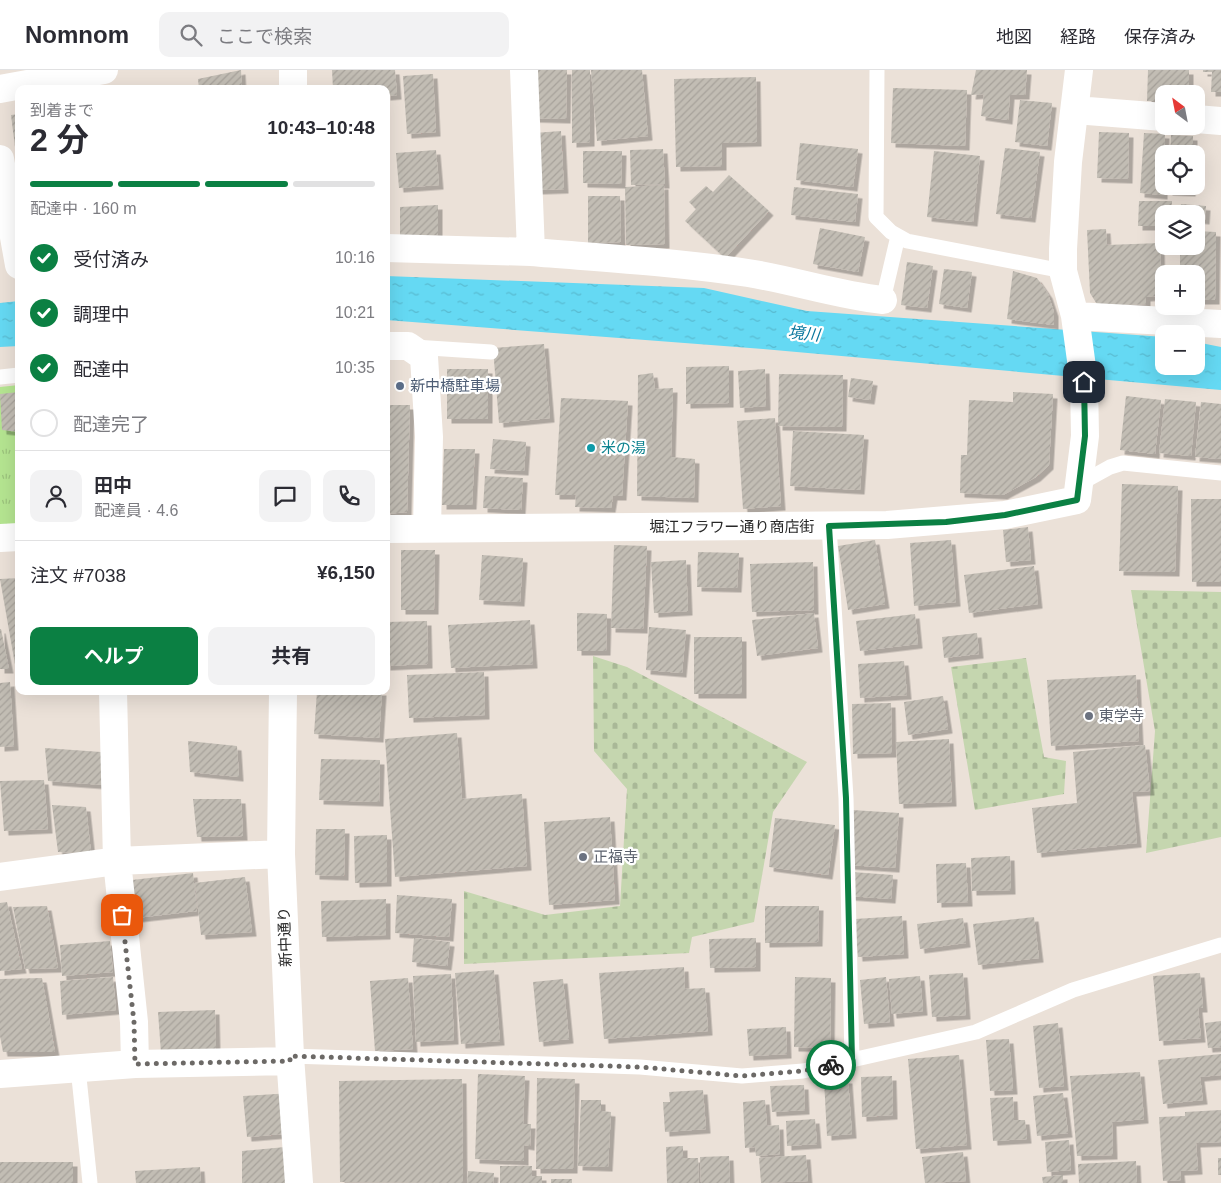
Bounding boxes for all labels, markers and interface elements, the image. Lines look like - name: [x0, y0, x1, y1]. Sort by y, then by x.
- search box: [159, 12, 509, 57]
- text: Nomnom: [25, 21, 129, 48]
- icon: search: [177, 21, 205, 49]
- text: ここで検索: [217, 26, 312, 47]
- text: 地図: [996, 27, 1032, 47]
- text: 経路: [1060, 27, 1096, 47]
- text: 保存済み: [1124, 27, 1196, 47]
- north arrow: [1155, 85, 1205, 135]
- map controls: [1155, 85, 1205, 375]
- text: 到着まで: [30, 102, 94, 119]
- text: 10:43–10:48: [267, 117, 375, 138]
- text: 2 分: [30, 122, 89, 158]
- button: locate: [1155, 145, 1205, 195]
- text: 配達中 · 160 m: [30, 200, 137, 217]
- button: layers: [1155, 205, 1205, 255]
- icon: check: [30, 244, 58, 272]
- text: 受付済み: [73, 249, 149, 270]
- text: 10:16: [335, 249, 375, 266]
- button: +: [1155, 265, 1205, 315]
- icon: check: [30, 299, 58, 327]
- text: 調理中: [73, 304, 130, 325]
- text: 10:21: [335, 304, 375, 321]
- water label: 境川: [787, 323, 823, 344]
- button: −: [1155, 325, 1205, 375]
- icon: check: [30, 354, 58, 382]
- text: 配達中: [73, 359, 130, 380]
- text: 10:35: [335, 359, 375, 376]
- pin: [1063, 361, 1105, 403]
- icon: home: [1070, 368, 1098, 396]
- place label: 新中橋駐車場: [410, 377, 500, 394]
- marker: 新中橋駐車場: [394, 380, 406, 392]
- text: 配達完了: [73, 414, 149, 435]
- place label: 米の湯: [601, 439, 646, 456]
- marker: 米の湯: [585, 442, 597, 454]
- button: person: [30, 470, 82, 522]
- button: chat: [259, 470, 311, 522]
- button: phone: [323, 470, 375, 522]
- text: 田中: [94, 475, 132, 496]
- text: 配達員 · 4.6: [94, 502, 178, 519]
- street label: 堀江フラワー通り商店街: [649, 518, 815, 535]
- text: ¥6,150: [317, 562, 375, 583]
- text: 注文 #7038: [30, 565, 126, 586]
- button: ヘルプ: [30, 627, 198, 685]
- button: 共有: [208, 627, 375, 685]
- place label: 東学寺: [1099, 707, 1144, 724]
- marker: 東学寺: [1083, 710, 1095, 722]
- place label: 正福寺: [593, 848, 638, 865]
- marker: 正福寺: [577, 851, 589, 863]
- pin: [101, 894, 143, 936]
- icon: bag: [108, 901, 136, 929]
- street label: 新中通り: [275, 907, 294, 967]
- courier: [806, 1040, 856, 1090]
- icon: bike: [817, 1051, 845, 1079]

